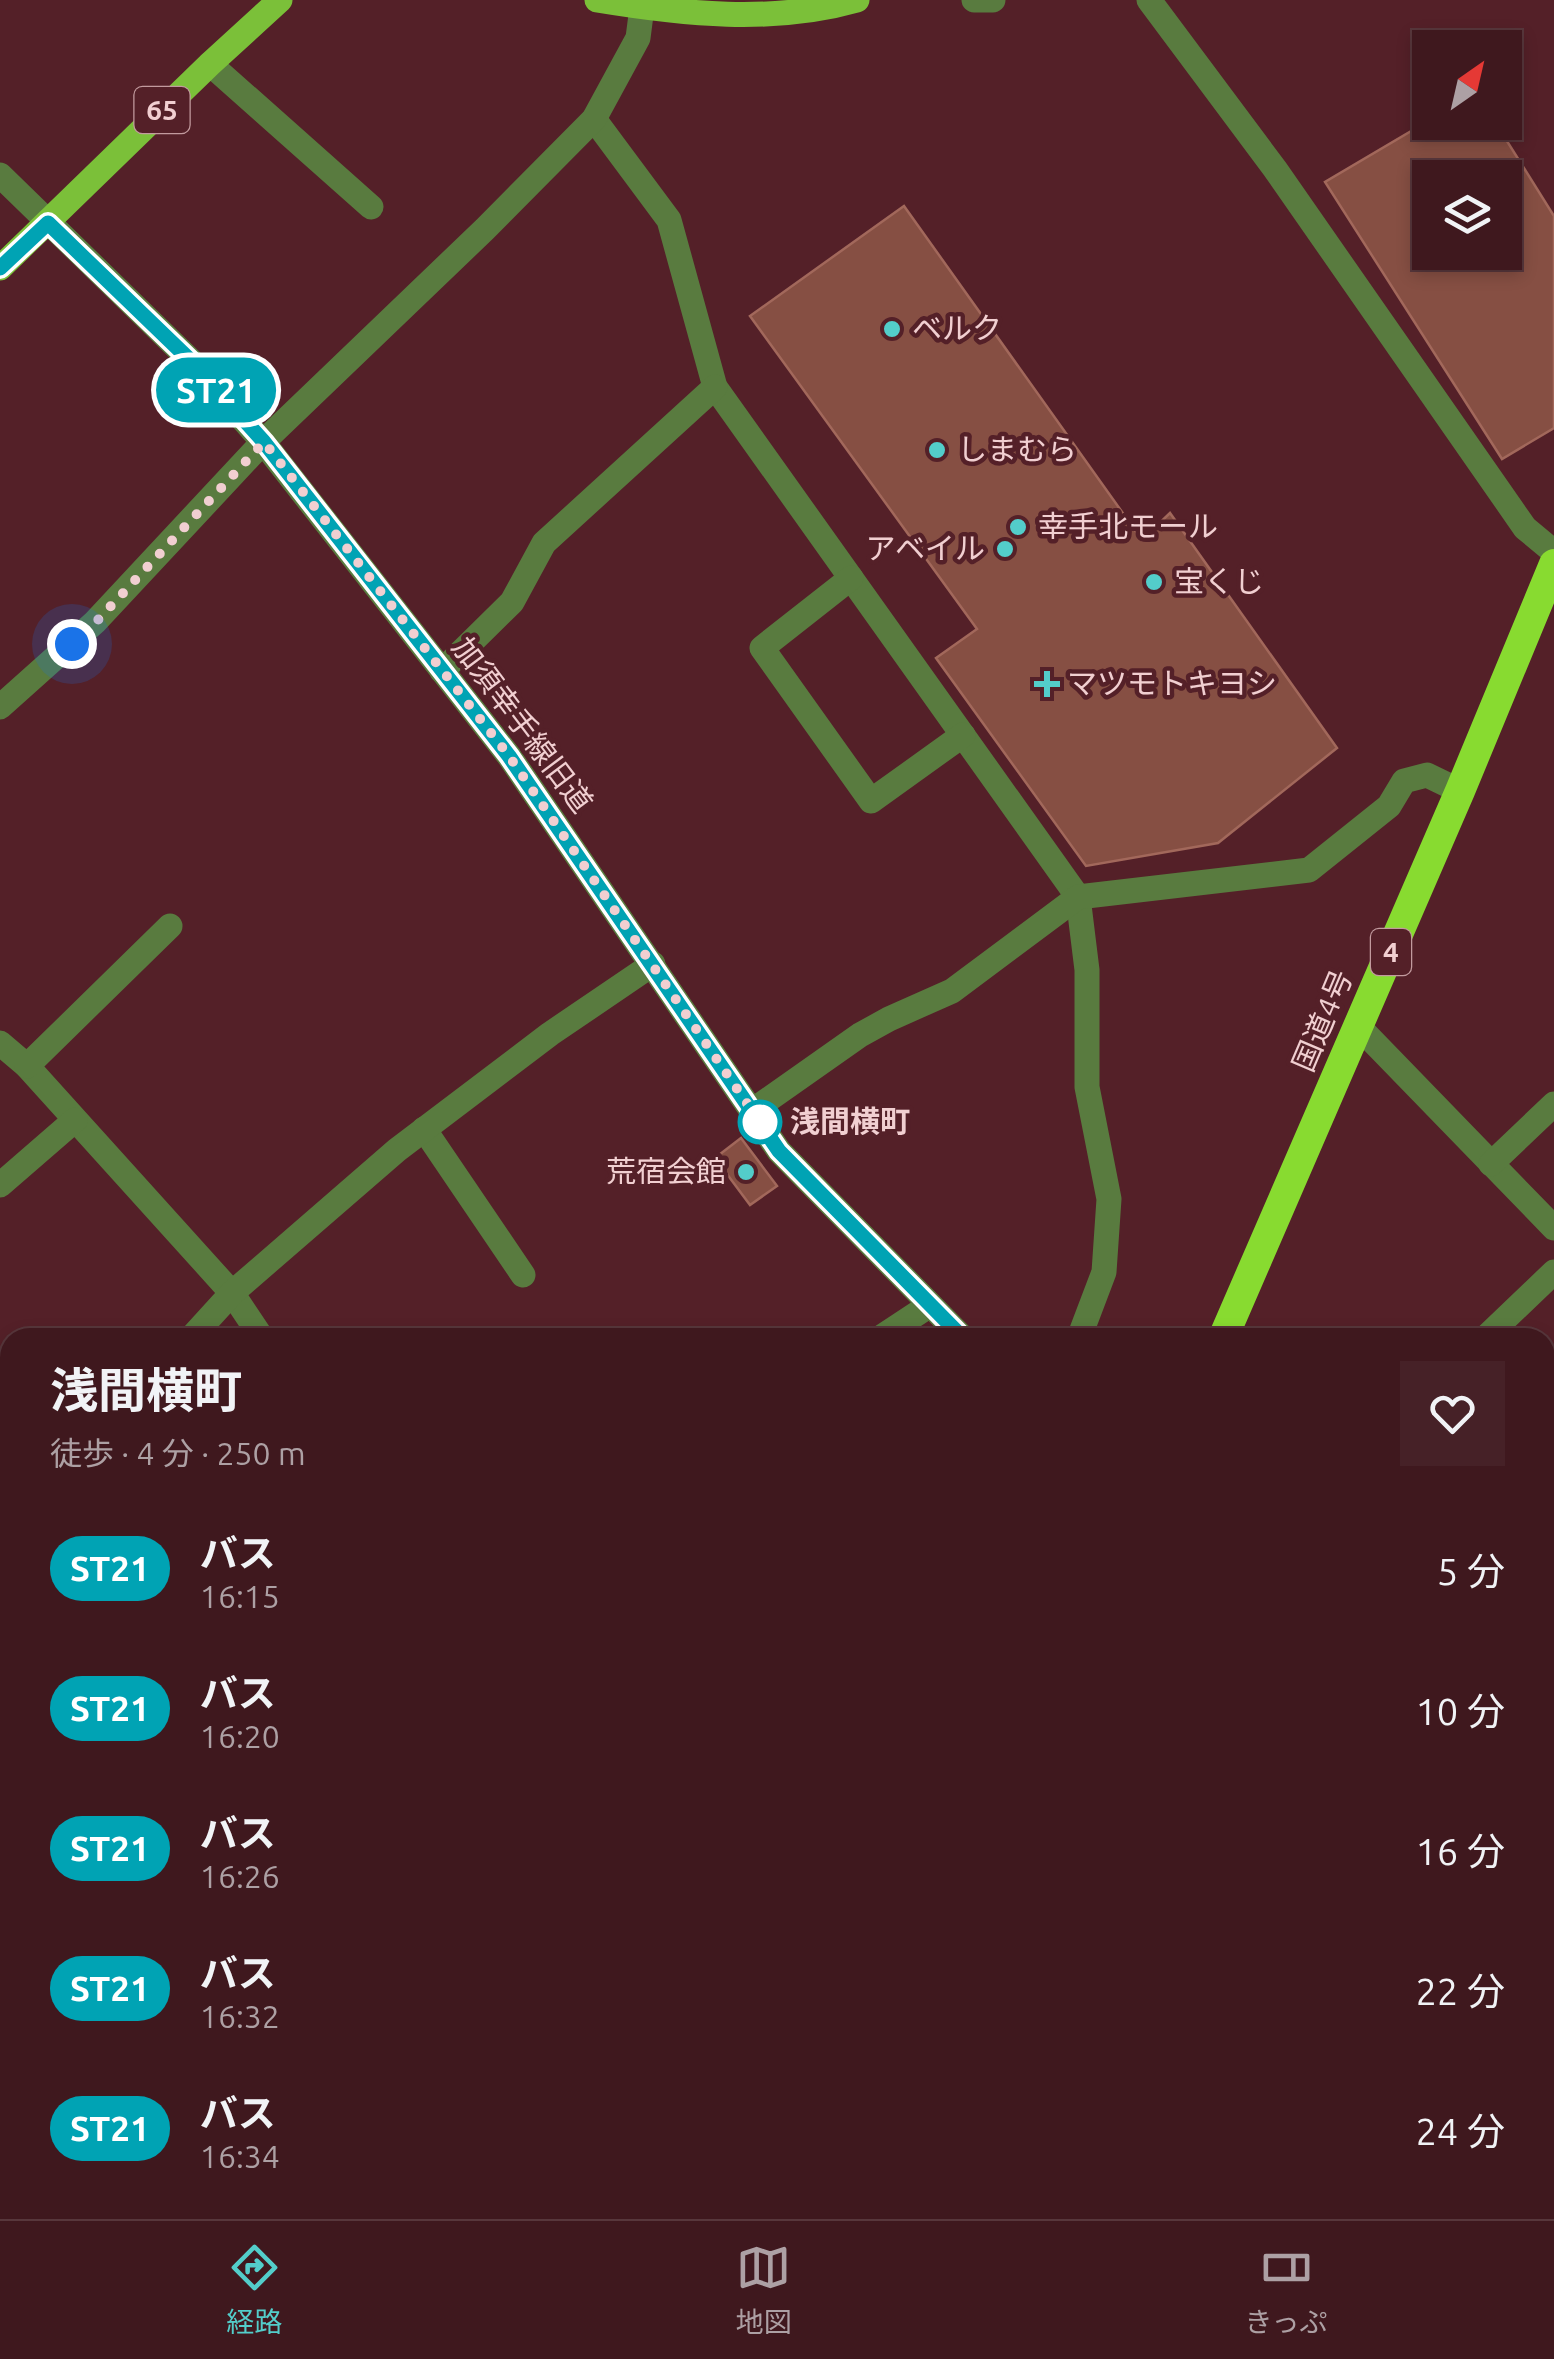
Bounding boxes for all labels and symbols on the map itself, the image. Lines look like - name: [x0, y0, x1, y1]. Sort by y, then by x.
- north arrow: [1412, 30, 1522, 140]
- road number: 65: [134, 87, 190, 133]
- place label: ベルク: [912, 311, 1002, 345]
- marker: ベルク: [881, 318, 903, 340]
- line badge: ST21: [146, 358, 286, 422]
- place label: しまむら: [957, 432, 1077, 466]
- marker: しまむら: [926, 439, 948, 461]
- place label: 幸手北モール: [1038, 509, 1218, 543]
- marker: 幸手北モール: [1007, 516, 1029, 538]
- place label: アベイル: [866, 531, 985, 565]
- marker: アベイル: [994, 538, 1016, 560]
- place label: 宝くじ: [1174, 564, 1264, 598]
- marker: 宝くじ: [1143, 571, 1165, 593]
- your location: [47, 619, 97, 669]
- street label: 加須幸手線旧道: [446, 630, 600, 818]
- place label: マツモトキヨシ: [1067, 666, 1277, 700]
- marker: マツモトキヨシ: [1036, 673, 1058, 695]
- road number: 4: [1371, 929, 1411, 975]
- street label: 国道4号: [1286, 965, 1359, 1076]
- marker: 浅間横町: [739, 1101, 781, 1143]
- place label: 浅間横町: [790, 1104, 910, 1138]
- place label: 荒宿会館: [606, 1154, 726, 1188]
- marker: 荒宿会館: [735, 1161, 757, 1183]

